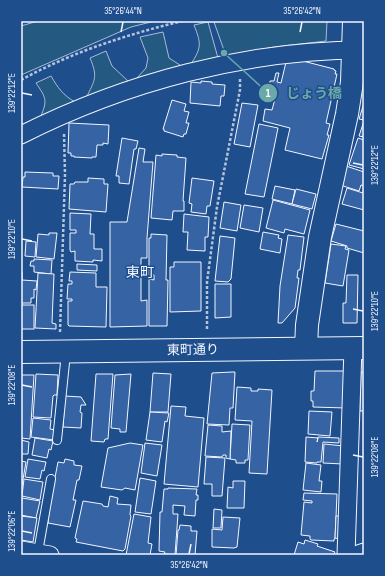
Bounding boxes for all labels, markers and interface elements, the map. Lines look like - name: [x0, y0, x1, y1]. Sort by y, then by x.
- text: 35°26'44"N: [104, 5, 142, 17]
- text: 35°26'42"N: [283, 5, 321, 17]
- text: 139°22'12"E: [6, 73, 18, 113]
- callout: じょう橋: [258, 80, 350, 106]
- text: じょう橋: [286, 85, 342, 102]
- text: 1: [266, 86, 271, 101]
- text: 139°22'12"E: [369, 145, 381, 185]
- text: 139°22'10"E: [6, 219, 18, 259]
- district label: 東町: [126, 264, 154, 281]
- text: 139°22'10"E: [369, 291, 381, 331]
- street label: 東町通り: [167, 342, 219, 358]
- text: 139°22'08"E: [6, 365, 18, 405]
- text: 139°22'08"E: [369, 437, 381, 477]
- text: 139°22'06"E: [6, 511, 18, 551]
- text: 35°26'42"N: [170, 559, 208, 571]

